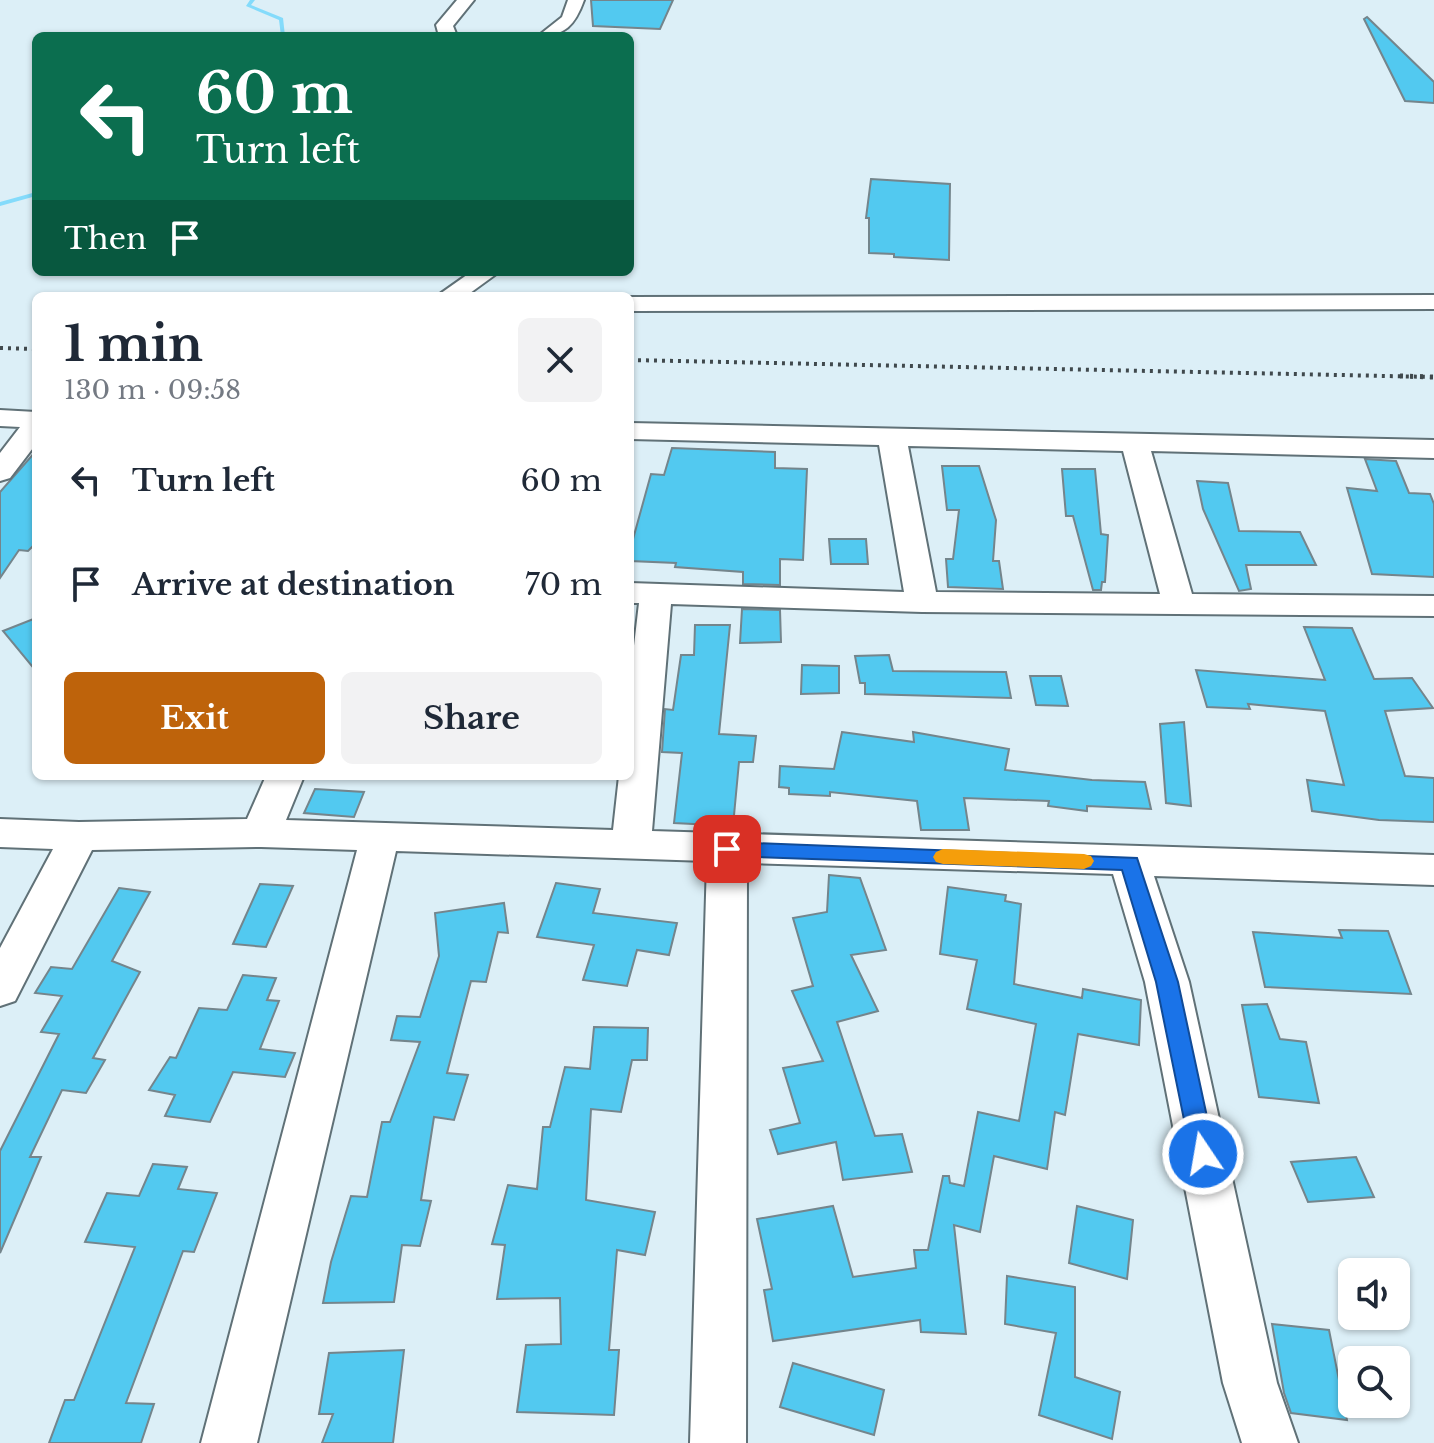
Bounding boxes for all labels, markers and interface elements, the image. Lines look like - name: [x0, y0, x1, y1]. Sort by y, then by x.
- text: 60 m: [196, 59, 353, 128]
- icon: left: [64, 64, 168, 168]
- text: Turn left: [196, 128, 360, 173]
- icon: arrive: [163, 216, 207, 260]
- text: Then: [64, 220, 147, 257]
- text: 1 min: [64, 314, 203, 374]
- button: close: [518, 318, 602, 402]
- text: 130 m · 09:58: [64, 374, 241, 406]
- icon: left: [64, 458, 108, 502]
- text: Turn left: [132, 462, 275, 499]
- text: 60 m: [520, 462, 602, 499]
- icon: arrive: [64, 562, 108, 606]
- text: Arrive at destination: [132, 566, 455, 603]
- text: 70 m: [525, 566, 602, 603]
- button: Exit: [64, 672, 325, 764]
- button: Share: [341, 672, 602, 764]
- pin: [693, 815, 761, 883]
- icon: arrive: [705, 827, 749, 871]
- position arrow: [1161, 1112, 1245, 1196]
- map controls: [1338, 1258, 1410, 1418]
- button: sound: [1338, 1258, 1410, 1330]
- button: search: [1338, 1346, 1410, 1418]

